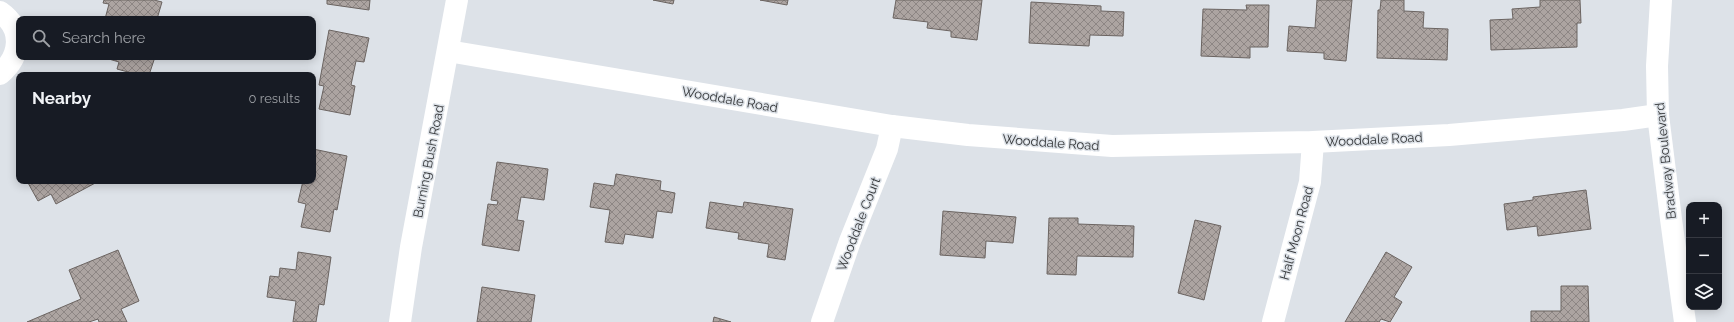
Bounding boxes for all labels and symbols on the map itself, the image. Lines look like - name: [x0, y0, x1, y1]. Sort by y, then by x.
- street label: Wooddale Road: [681, 84, 779, 115]
- street label: Bradway Boulevard: [1652, 102, 1679, 220]
- street label: Burning Bush Road: [410, 103, 447, 219]
- street label: Wooddale Road: [1325, 129, 1423, 150]
- street label: Wooddale Road: [1002, 132, 1100, 153]
- street label: Wooddale Court: [834, 175, 883, 273]
- street label: Half Moon Road: [1277, 185, 1316, 282]

